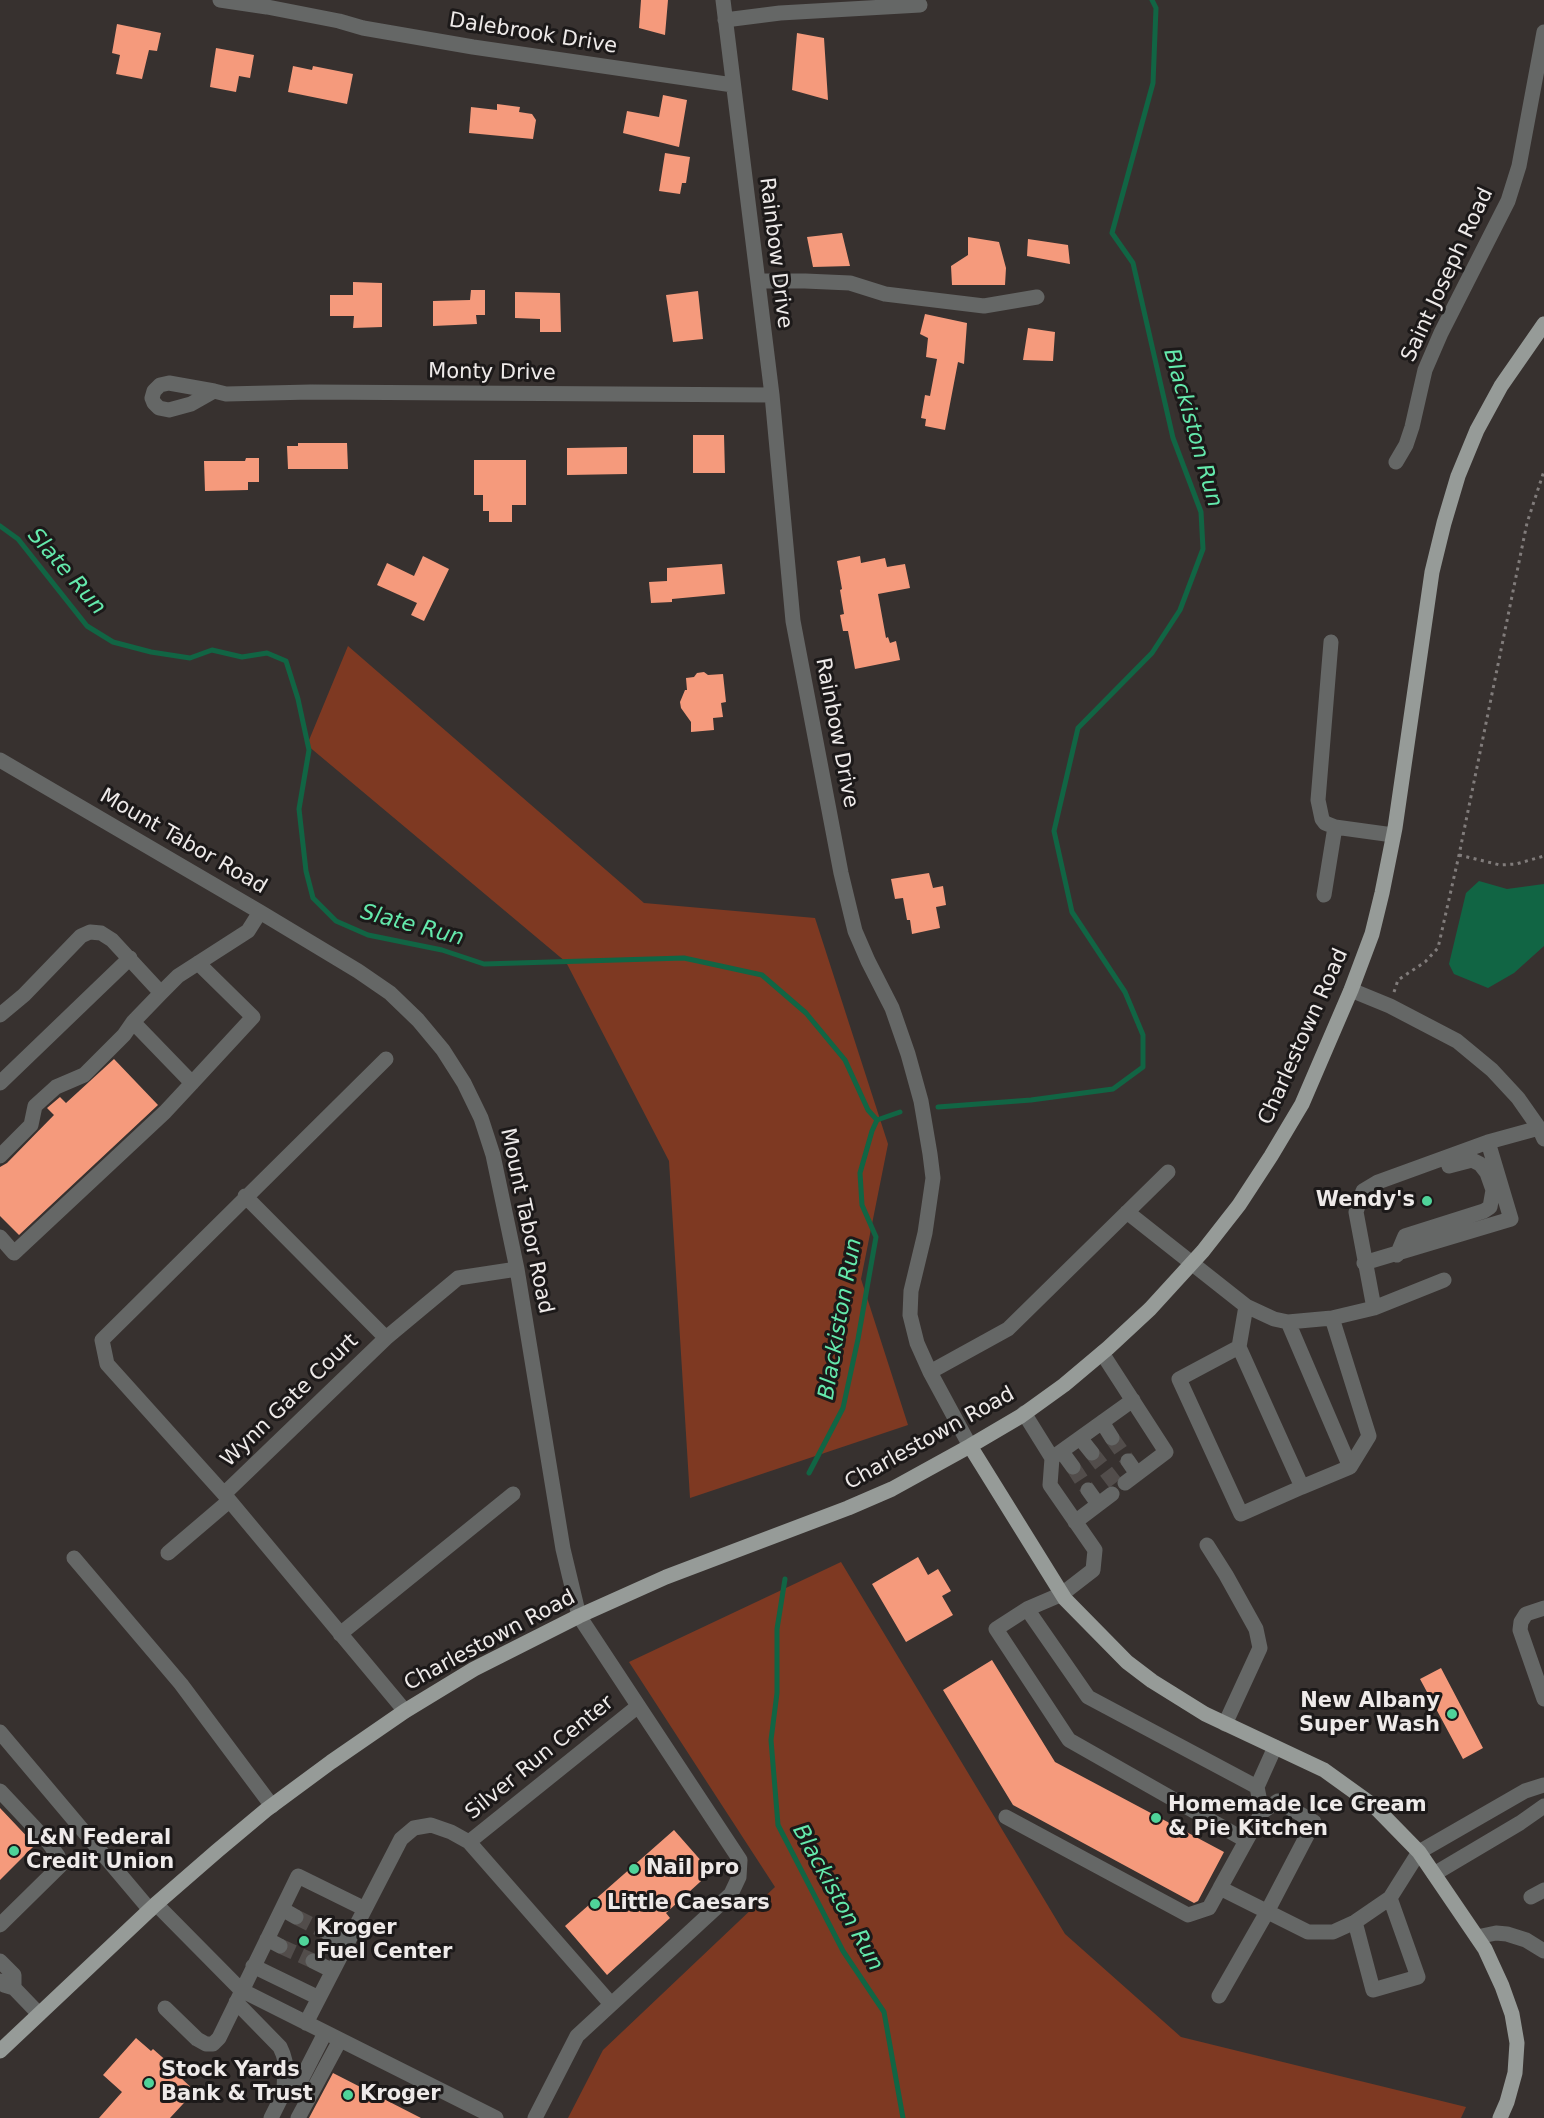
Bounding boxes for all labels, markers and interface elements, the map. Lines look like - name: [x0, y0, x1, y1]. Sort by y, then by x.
- street label: Dalebrook Drive: [447, 8, 619, 60]
- street label: Rainbow Drive: [753, 176, 797, 330]
- street label: Saint Joseph Road: [1397, 184, 1499, 366]
- water label: Blackiston Run: [1157, 346, 1227, 510]
- street label: Monty Drive: [428, 359, 556, 387]
- water label: Slate Run: [21, 523, 111, 621]
- street label: Rainbow Drive: [809, 656, 863, 810]
- street label: Mount Tabor Road: [95, 784, 271, 900]
- water label: Slate Run: [357, 900, 467, 952]
- street label: Charlestown Road: [1254, 945, 1354, 1129]
- street label: Mount Tabor Road: [494, 1126, 558, 1316]
- place label: Wendy's: [1316, 1188, 1415, 1214]
- marker: Wendy's: [1420, 1194, 1434, 1208]
- water label: Blackiston Run: [814, 1236, 868, 1402]
- street label: Wynn Gate Court: [216, 1329, 364, 1473]
- street label: Charlestown Road: [841, 1382, 1019, 1496]
- street label: Charlestown Road: [400, 1585, 580, 1697]
- place label: New Albany Super Wash: [1299, 1689, 1440, 1739]
- street label: Silver Run Center: [461, 1691, 619, 1825]
- marker: New Albany Super Wash: [1445, 1707, 1459, 1721]
- place label: Homemade Ice Cream & Pie Kitchen: [1168, 1793, 1427, 1843]
- marker: Homemade Ice Cream & Pie Kitchen: [1149, 1811, 1163, 1825]
- water label: Blackiston Run: [786, 1820, 888, 1976]
- place label: L&N Federal Credit Union: [26, 1826, 174, 1876]
- marker: L&N Federal Credit Union: [7, 1844, 21, 1858]
- place label: Nail pro: [646, 1856, 739, 1882]
- marker: Nail pro: [627, 1862, 641, 1876]
- place label: Little Caesars: [607, 1891, 770, 1917]
- marker: Little Caesars: [588, 1897, 602, 1911]
- place label: Kroger Fuel Center: [316, 1916, 452, 1966]
- marker: Kroger Fuel Center: [297, 1934, 311, 1948]
- place label: Stock Yards Bank & Trust: [161, 2058, 313, 2108]
- marker: Stock Yards Bank & Trust: [142, 2076, 156, 2090]
- place label: Kroger: [360, 2082, 441, 2108]
- marker: Kroger: [341, 2088, 355, 2102]

